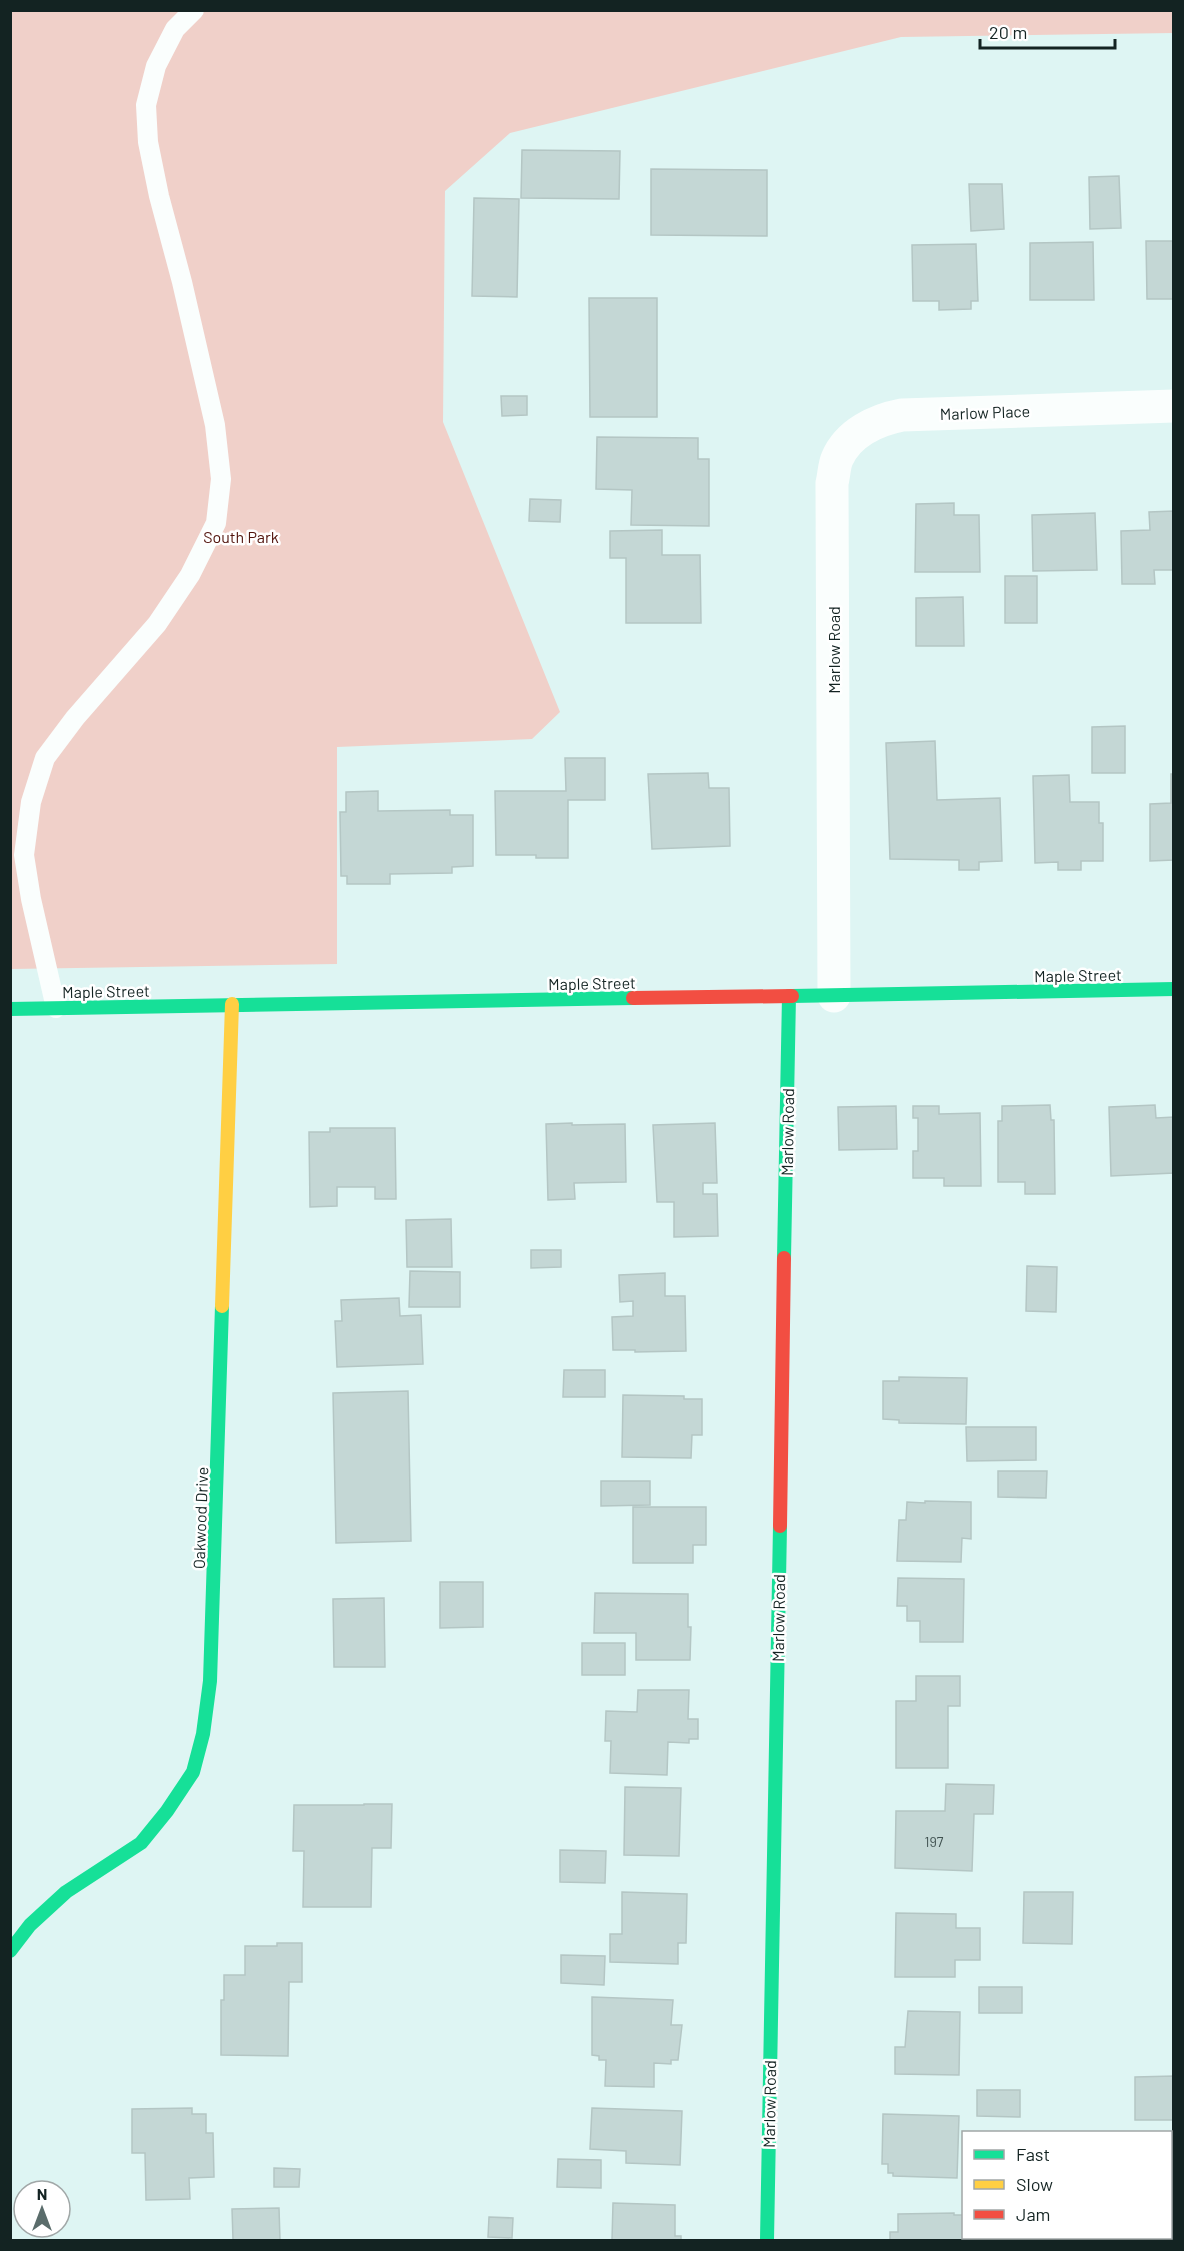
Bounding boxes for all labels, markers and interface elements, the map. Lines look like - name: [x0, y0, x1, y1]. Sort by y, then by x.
- scale bar: [980, 12, 1115, 50]
- text: 20 m: [989, 21, 1027, 43]
- street label: Marlow Place: [940, 401, 1030, 423]
- park label: South Park: [203, 527, 279, 546]
- street label: Marlow Road: [824, 606, 843, 694]
- street label: Maple Street: [1034, 965, 1122, 985]
- street label: Maple Street: [548, 973, 636, 993]
- street label: Maple Street: [62, 981, 150, 1001]
- street label: Marlow Road: [777, 1088, 797, 1176]
- street label: Oakwood Drive: [189, 1467, 211, 1569]
- street label: Marlow Road: [768, 1574, 788, 1662]
- house number: 197: [925, 1833, 944, 1850]
- street label: Marlow Road: [759, 2060, 779, 2148]
- legend: [962, 2131, 1172, 2239]
- text: Fast: [1016, 2143, 1050, 2165]
- text: Slow: [1016, 2173, 1053, 2195]
- north arrow: [12, 2179, 72, 2239]
- text: N: [37, 2184, 47, 2203]
- text: Jam: [1016, 2203, 1050, 2225]

